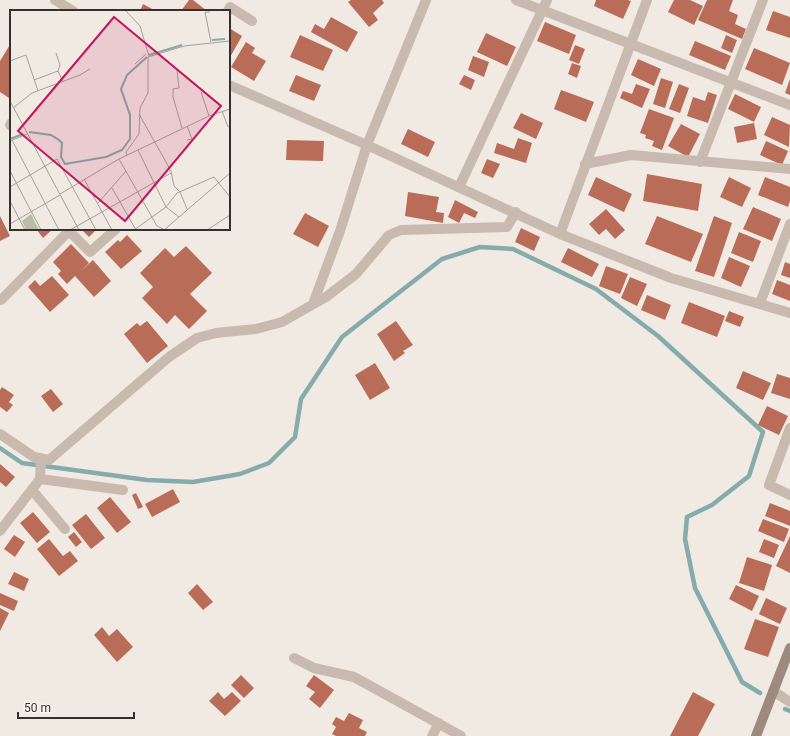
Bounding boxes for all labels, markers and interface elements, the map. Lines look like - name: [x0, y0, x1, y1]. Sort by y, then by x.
- inset map: [10, 10, 230, 230]
- scale bar: [18, 694, 134, 720]
- text: 50 m: [24, 701, 51, 715]

